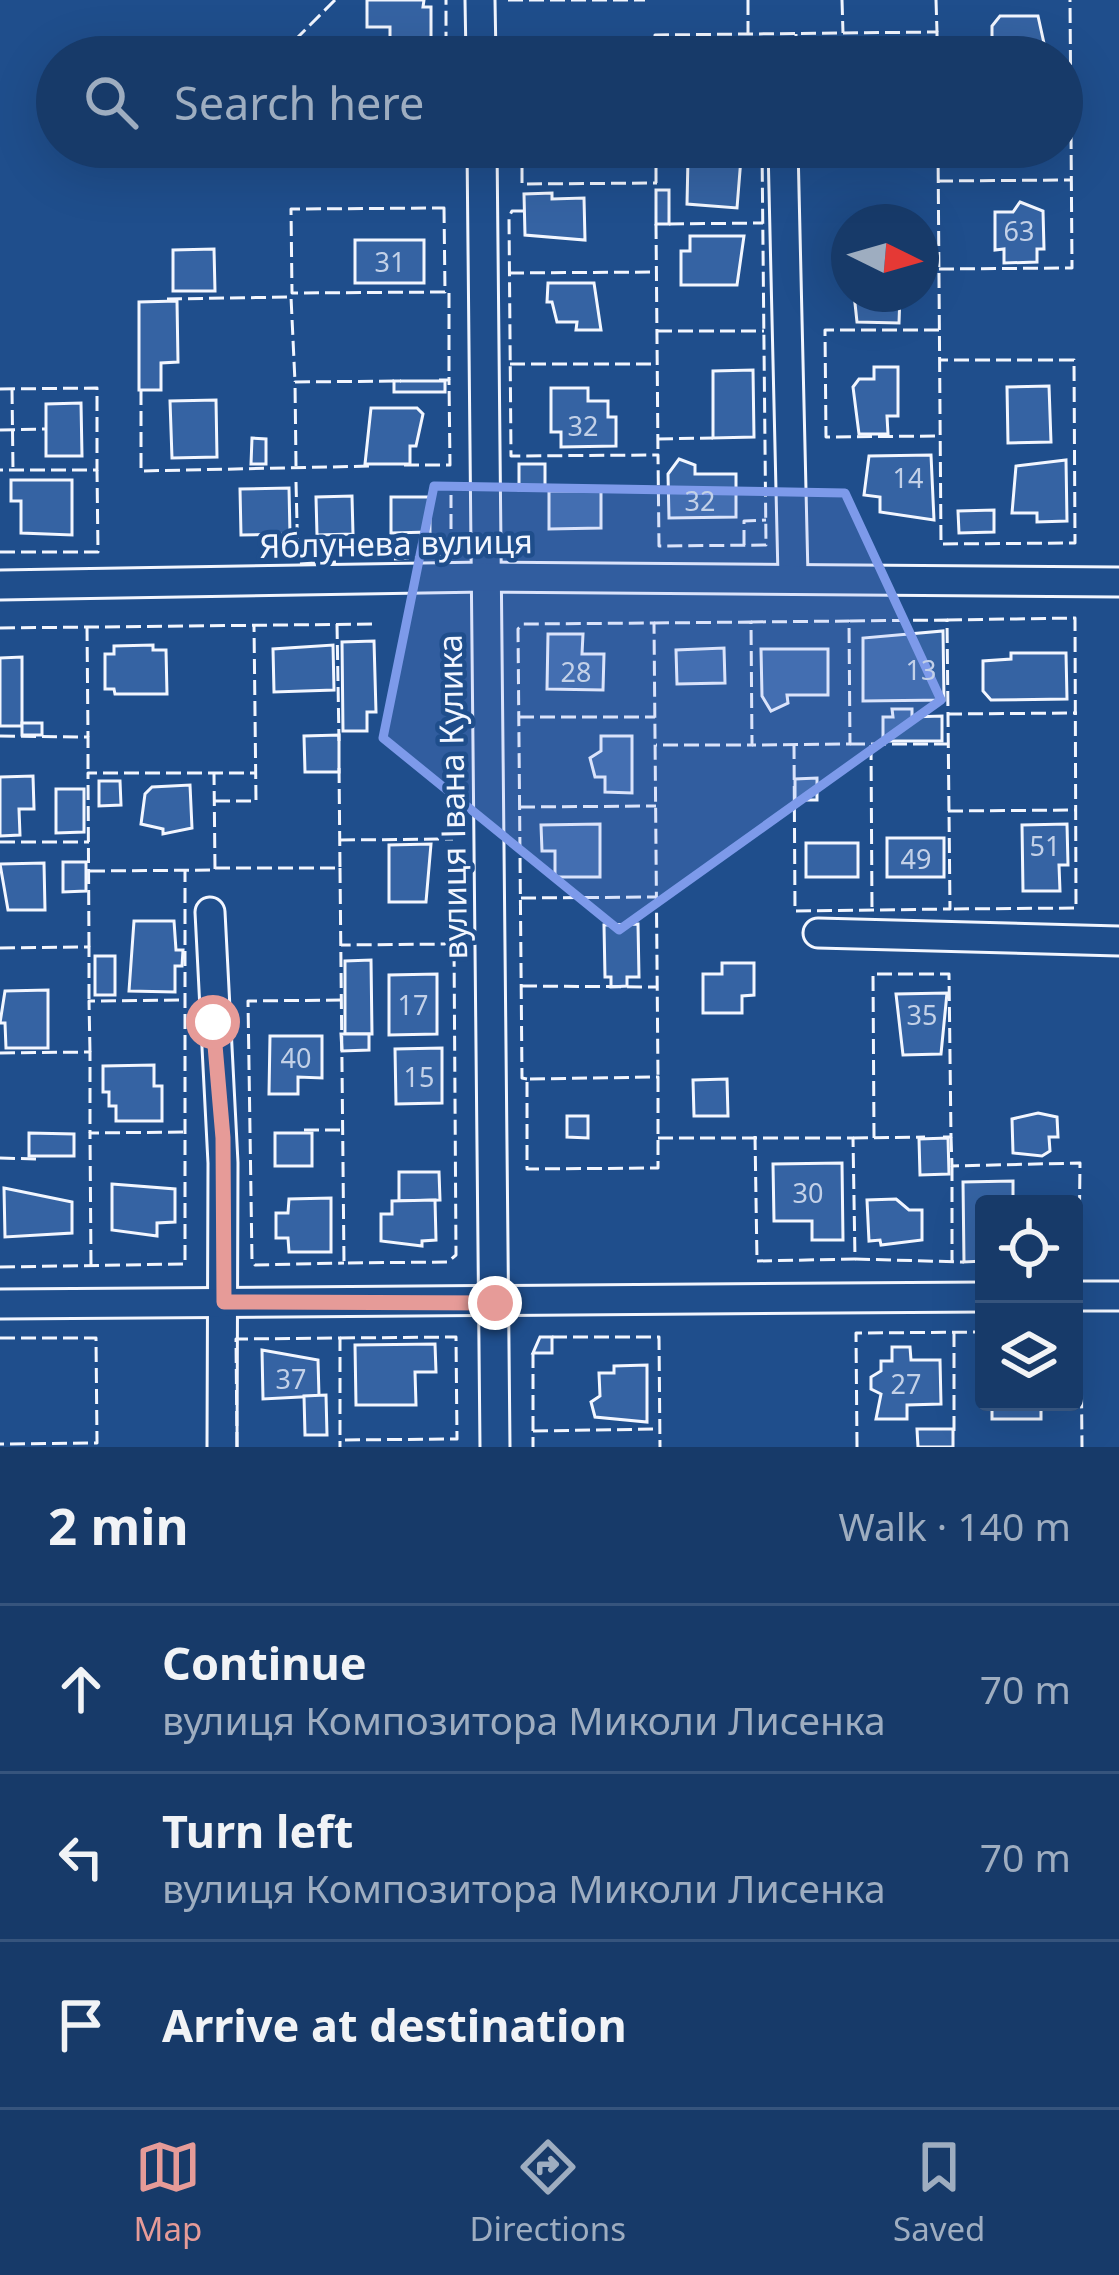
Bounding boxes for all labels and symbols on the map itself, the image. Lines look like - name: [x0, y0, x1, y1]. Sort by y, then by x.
- north arrow: [831, 204, 939, 312]
- house number: 63: [1004, 212, 1034, 249]
- house number: 31: [375, 243, 405, 280]
- house number: 32: [568, 407, 598, 444]
- house number: 14: [893, 459, 923, 496]
- house number: 32: [685, 482, 715, 519]
- street label: Яблунева вулиця: [259, 518, 533, 568]
- street label: вулиця Івана Кулика: [427, 634, 477, 960]
- house number: 13: [906, 651, 936, 688]
- house number: 28: [561, 653, 591, 690]
- house number: 51: [1030, 827, 1060, 864]
- house number: 49: [901, 840, 931, 877]
- house number: 17: [398, 986, 428, 1023]
- route start: [186, 995, 240, 1049]
- house number: 35: [907, 996, 937, 1033]
- house number: 40: [281, 1039, 311, 1076]
- house number: 15: [404, 1058, 434, 1095]
- house number: 30: [793, 1174, 823, 1211]
- route end: [468, 1276, 522, 1330]
- house number: 37: [276, 1360, 306, 1397]
- house number: 27: [891, 1365, 921, 1402]

